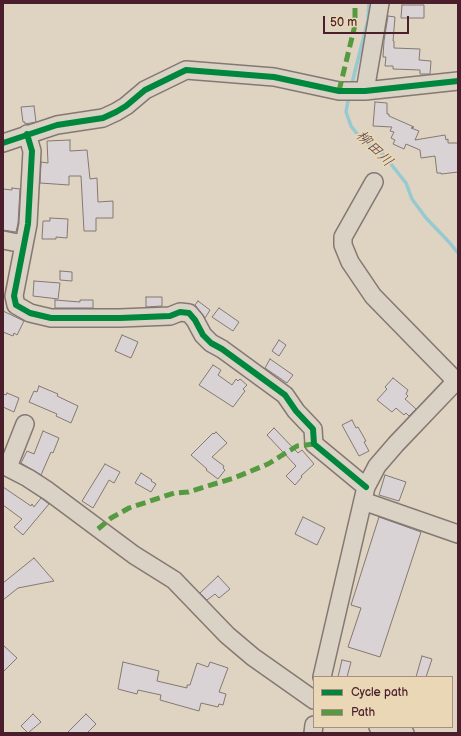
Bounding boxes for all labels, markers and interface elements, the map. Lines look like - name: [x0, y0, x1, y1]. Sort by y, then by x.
- scale bar: [325, 8, 411, 34]
- text: 50 m: [330, 15, 357, 30]
- water label: 柳田川: [352, 127, 396, 171]
- legend: [313, 676, 453, 728]
- text: Cycle path: [351, 685, 408, 700]
- text: Path: [351, 705, 375, 720]

